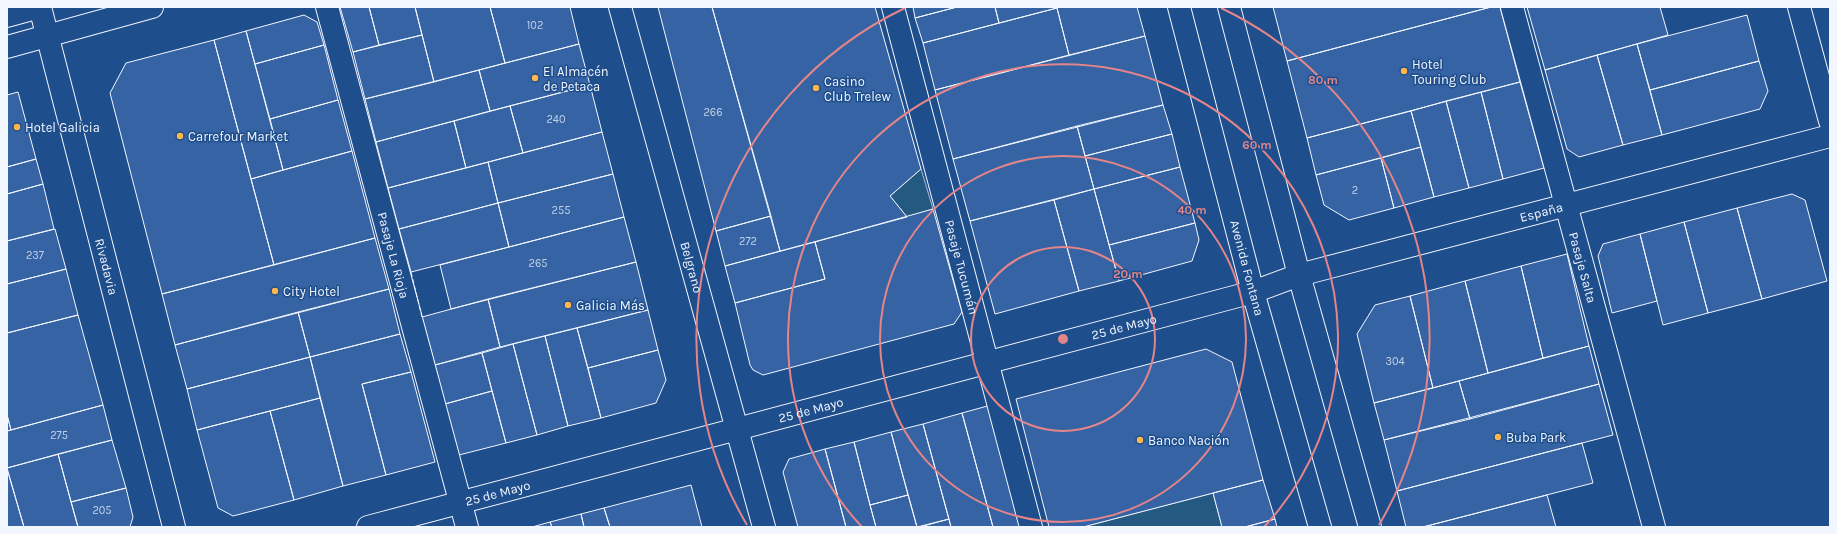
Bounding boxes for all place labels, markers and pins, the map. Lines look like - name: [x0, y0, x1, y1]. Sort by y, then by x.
- place label: Hotel Touring Club: [1412, 57, 1486, 87]
- place label: El Almacén de Petaca: [543, 64, 609, 94]
- marker: Hotel Touring Club: [1399, 66, 1409, 76]
- marker: El Almacén de Petaca: [530, 73, 540, 83]
- place label: Casino Club Trelew: [824, 74, 892, 104]
- marker: Casino Club Trelew: [811, 83, 821, 93]
- place label: Hotel Galicia: [25, 120, 100, 135]
- marker: Hotel Galicia: [12, 122, 22, 132]
- place label: Carrefour Market: [188, 129, 288, 144]
- marker: Carrefour Market: [175, 131, 185, 141]
- place label: City Hotel: [283, 284, 340, 299]
- marker: City Hotel: [270, 286, 280, 296]
- place label: Galicia Más: [576, 298, 645, 313]
- marker: Galicia Más: [563, 300, 573, 310]
- centre of rings: [1056, 332, 1070, 346]
- place label: Buba Park: [1506, 430, 1566, 445]
- marker: Buba Park: [1493, 432, 1503, 442]
- place label: Banco Nación: [1148, 433, 1230, 448]
- marker: Banco Nación: [1135, 435, 1145, 445]

